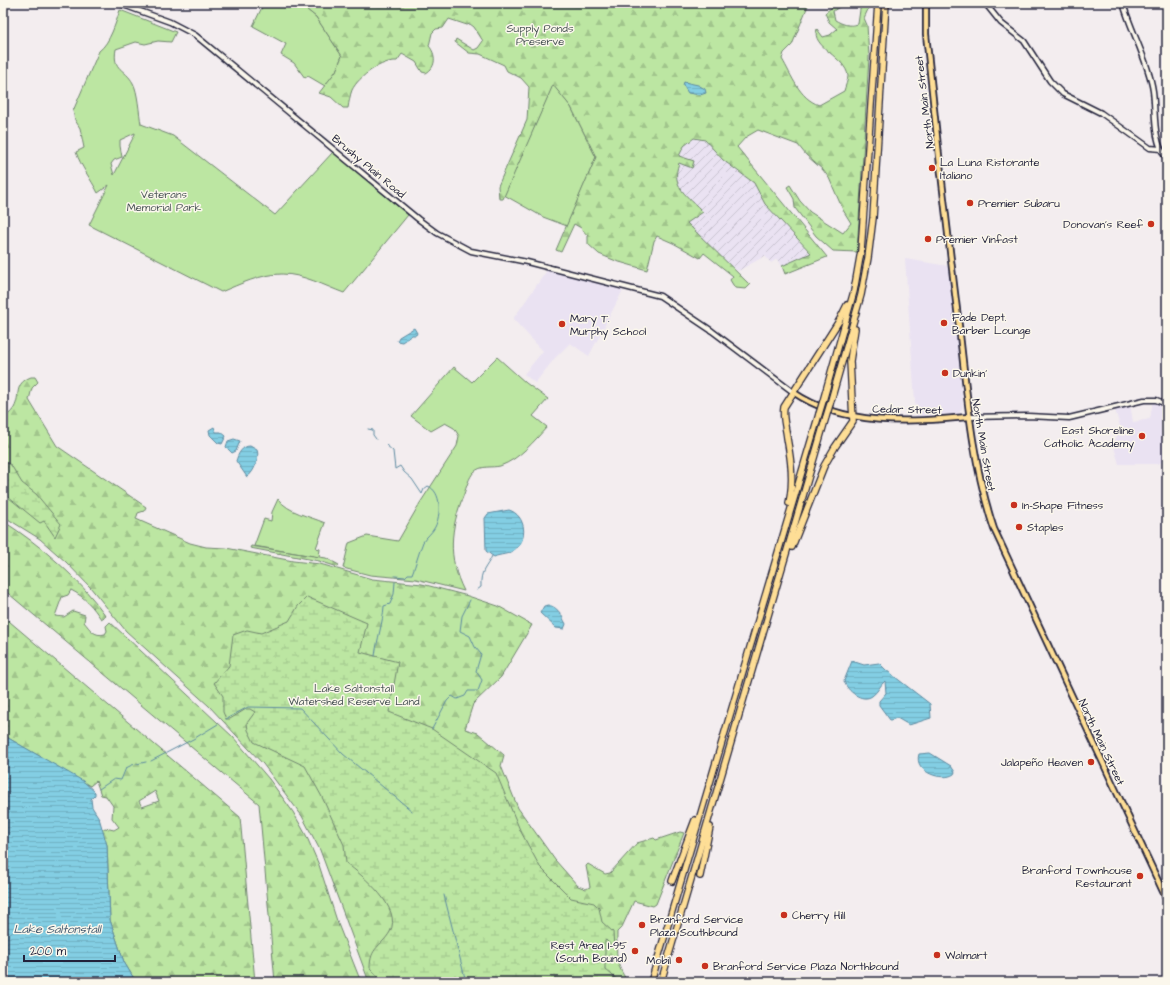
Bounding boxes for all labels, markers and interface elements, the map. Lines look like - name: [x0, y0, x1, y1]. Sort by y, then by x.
- park label: Supply Ponds Preserve: [507, 21, 574, 49]
- street label: North Main Street: [911, 54, 938, 149]
- street label: Brushy Plain Road: [328, 131, 409, 203]
- place label: La Luna Ristorante Italiano: [940, 155, 1040, 183]
- marker: La Luna Ristorante Italiano: [927, 163, 937, 173]
- park label: Veterans Memorial Park: [127, 187, 202, 215]
- place label: Premier Subaru: [978, 196, 1060, 211]
- marker: Premier Subaru: [965, 198, 975, 208]
- place label: Donovan's Reef: [1063, 217, 1143, 232]
- marker: Donovan's Reef: [1146, 219, 1156, 229]
- place label: Premier Vinfast: [936, 232, 1018, 247]
- marker: Premier Vinfast: [923, 234, 933, 244]
- place label: Fade Dept. Barber Lounge: [952, 310, 1031, 339]
- place label: Mary T. Murphy School: [570, 311, 647, 340]
- marker: Fade Dept. Barber Lounge: [939, 318, 949, 328]
- marker: Mary T. Murphy School: [557, 319, 567, 329]
- place label: Dunkin': [953, 366, 987, 381]
- marker: Dunkin': [940, 368, 950, 378]
- street label: North Main Street: [968, 398, 999, 493]
- street label: Cedar Street: [872, 401, 942, 418]
- place label: East Shoreline Catholic Academy: [1044, 423, 1134, 452]
- marker: East Shoreline Catholic Academy: [1137, 431, 1147, 441]
- place label: In-Shape Fitness: [1022, 498, 1104, 513]
- marker: In-Shape Fitness: [1009, 500, 1019, 510]
- place label: Staples: [1027, 520, 1064, 535]
- marker: Staples: [1014, 522, 1024, 532]
- park label: Lake Saltonstall Watershed Reserve Land: [288, 681, 420, 709]
- street label: North Main Street: [1075, 697, 1128, 788]
- place label: Jalapeño Heaven: [1001, 755, 1083, 770]
- marker: Jalapeño Heaven: [1086, 757, 1096, 767]
- place label: Branford Townhouse Restaurant: [1022, 863, 1133, 891]
- marker: Branford Townhouse Restaurant: [1135, 871, 1145, 881]
- place label: Cherry Hill: [792, 908, 846, 924]
- marker: Cherry Hill: [779, 910, 789, 920]
- place label: Branford Service Plaza Southbound: [650, 912, 743, 940]
- marker: Branford Service Plaza Southbound: [637, 920, 647, 930]
- water label: Lake Saltonstall: [13, 921, 103, 938]
- scale bar: [24, 937, 115, 963]
- place label: Rest Area I-95 (South Bound): [551, 938, 627, 966]
- text: 200 m: [30, 943, 67, 960]
- marker: Rest Area I-95 (South Bound): [630, 946, 640, 956]
- place label: Walmart: [945, 948, 988, 963]
- marker: Walmart: [932, 950, 942, 960]
- place label: Mobil: [646, 953, 671, 968]
- marker: Mobil: [674, 955, 684, 965]
- place label: Branford Service Plaza Northbound: [713, 959, 899, 974]
- marker: Branford Service Plaza Northbound: [700, 961, 710, 971]

